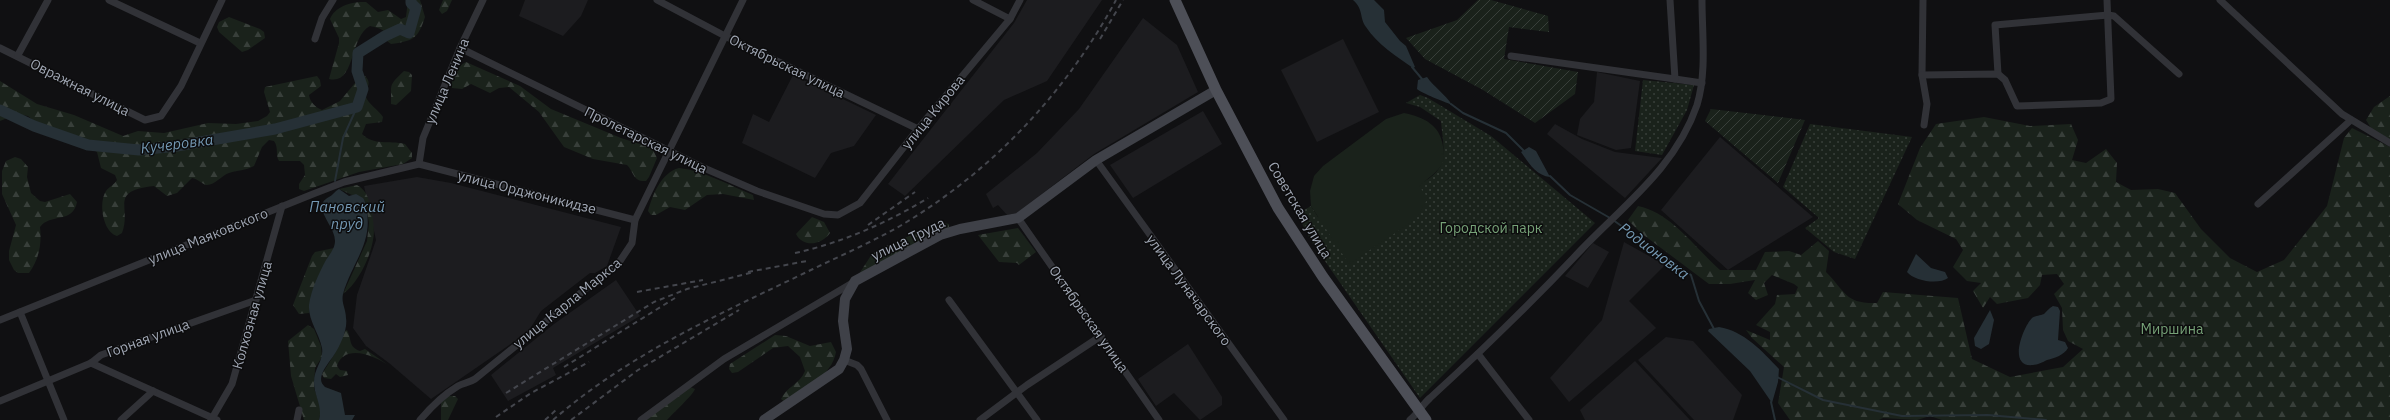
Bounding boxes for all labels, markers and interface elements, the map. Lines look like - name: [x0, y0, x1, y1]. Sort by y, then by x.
- street label: Октябрьская улица: [726, 30, 848, 102]
- street label: улица Ленина: [421, 35, 473, 127]
- street label: Овражная улица: [27, 54, 133, 120]
- street label: улица Кирова: [897, 71, 969, 153]
- street label: Пролетарская улица: [582, 102, 711, 178]
- water label: Кучеровка: [139, 130, 215, 157]
- street label: Советская улица: [1264, 158, 1336, 262]
- street label: улица Орджоникидзе: [456, 166, 599, 218]
- water label: Пановский пруд: [309, 197, 385, 233]
- street label: улица Маяковского: [145, 204, 271, 268]
- street label: улица Труда: [868, 213, 948, 265]
- water label: Родионовка: [1615, 218, 1693, 283]
- park label: Городской парк: [1440, 219, 1543, 237]
- street label: улица Луначарского: [1143, 231, 1236, 349]
- street label: улица Карла Маркса: [509, 253, 625, 352]
- street label: Колхозная улица: [228, 258, 276, 371]
- street label: Октябрьская улица: [1045, 262, 1133, 376]
- street label: Горная улица: [104, 315, 192, 361]
- park label: Миршина: [2141, 320, 2204, 338]

